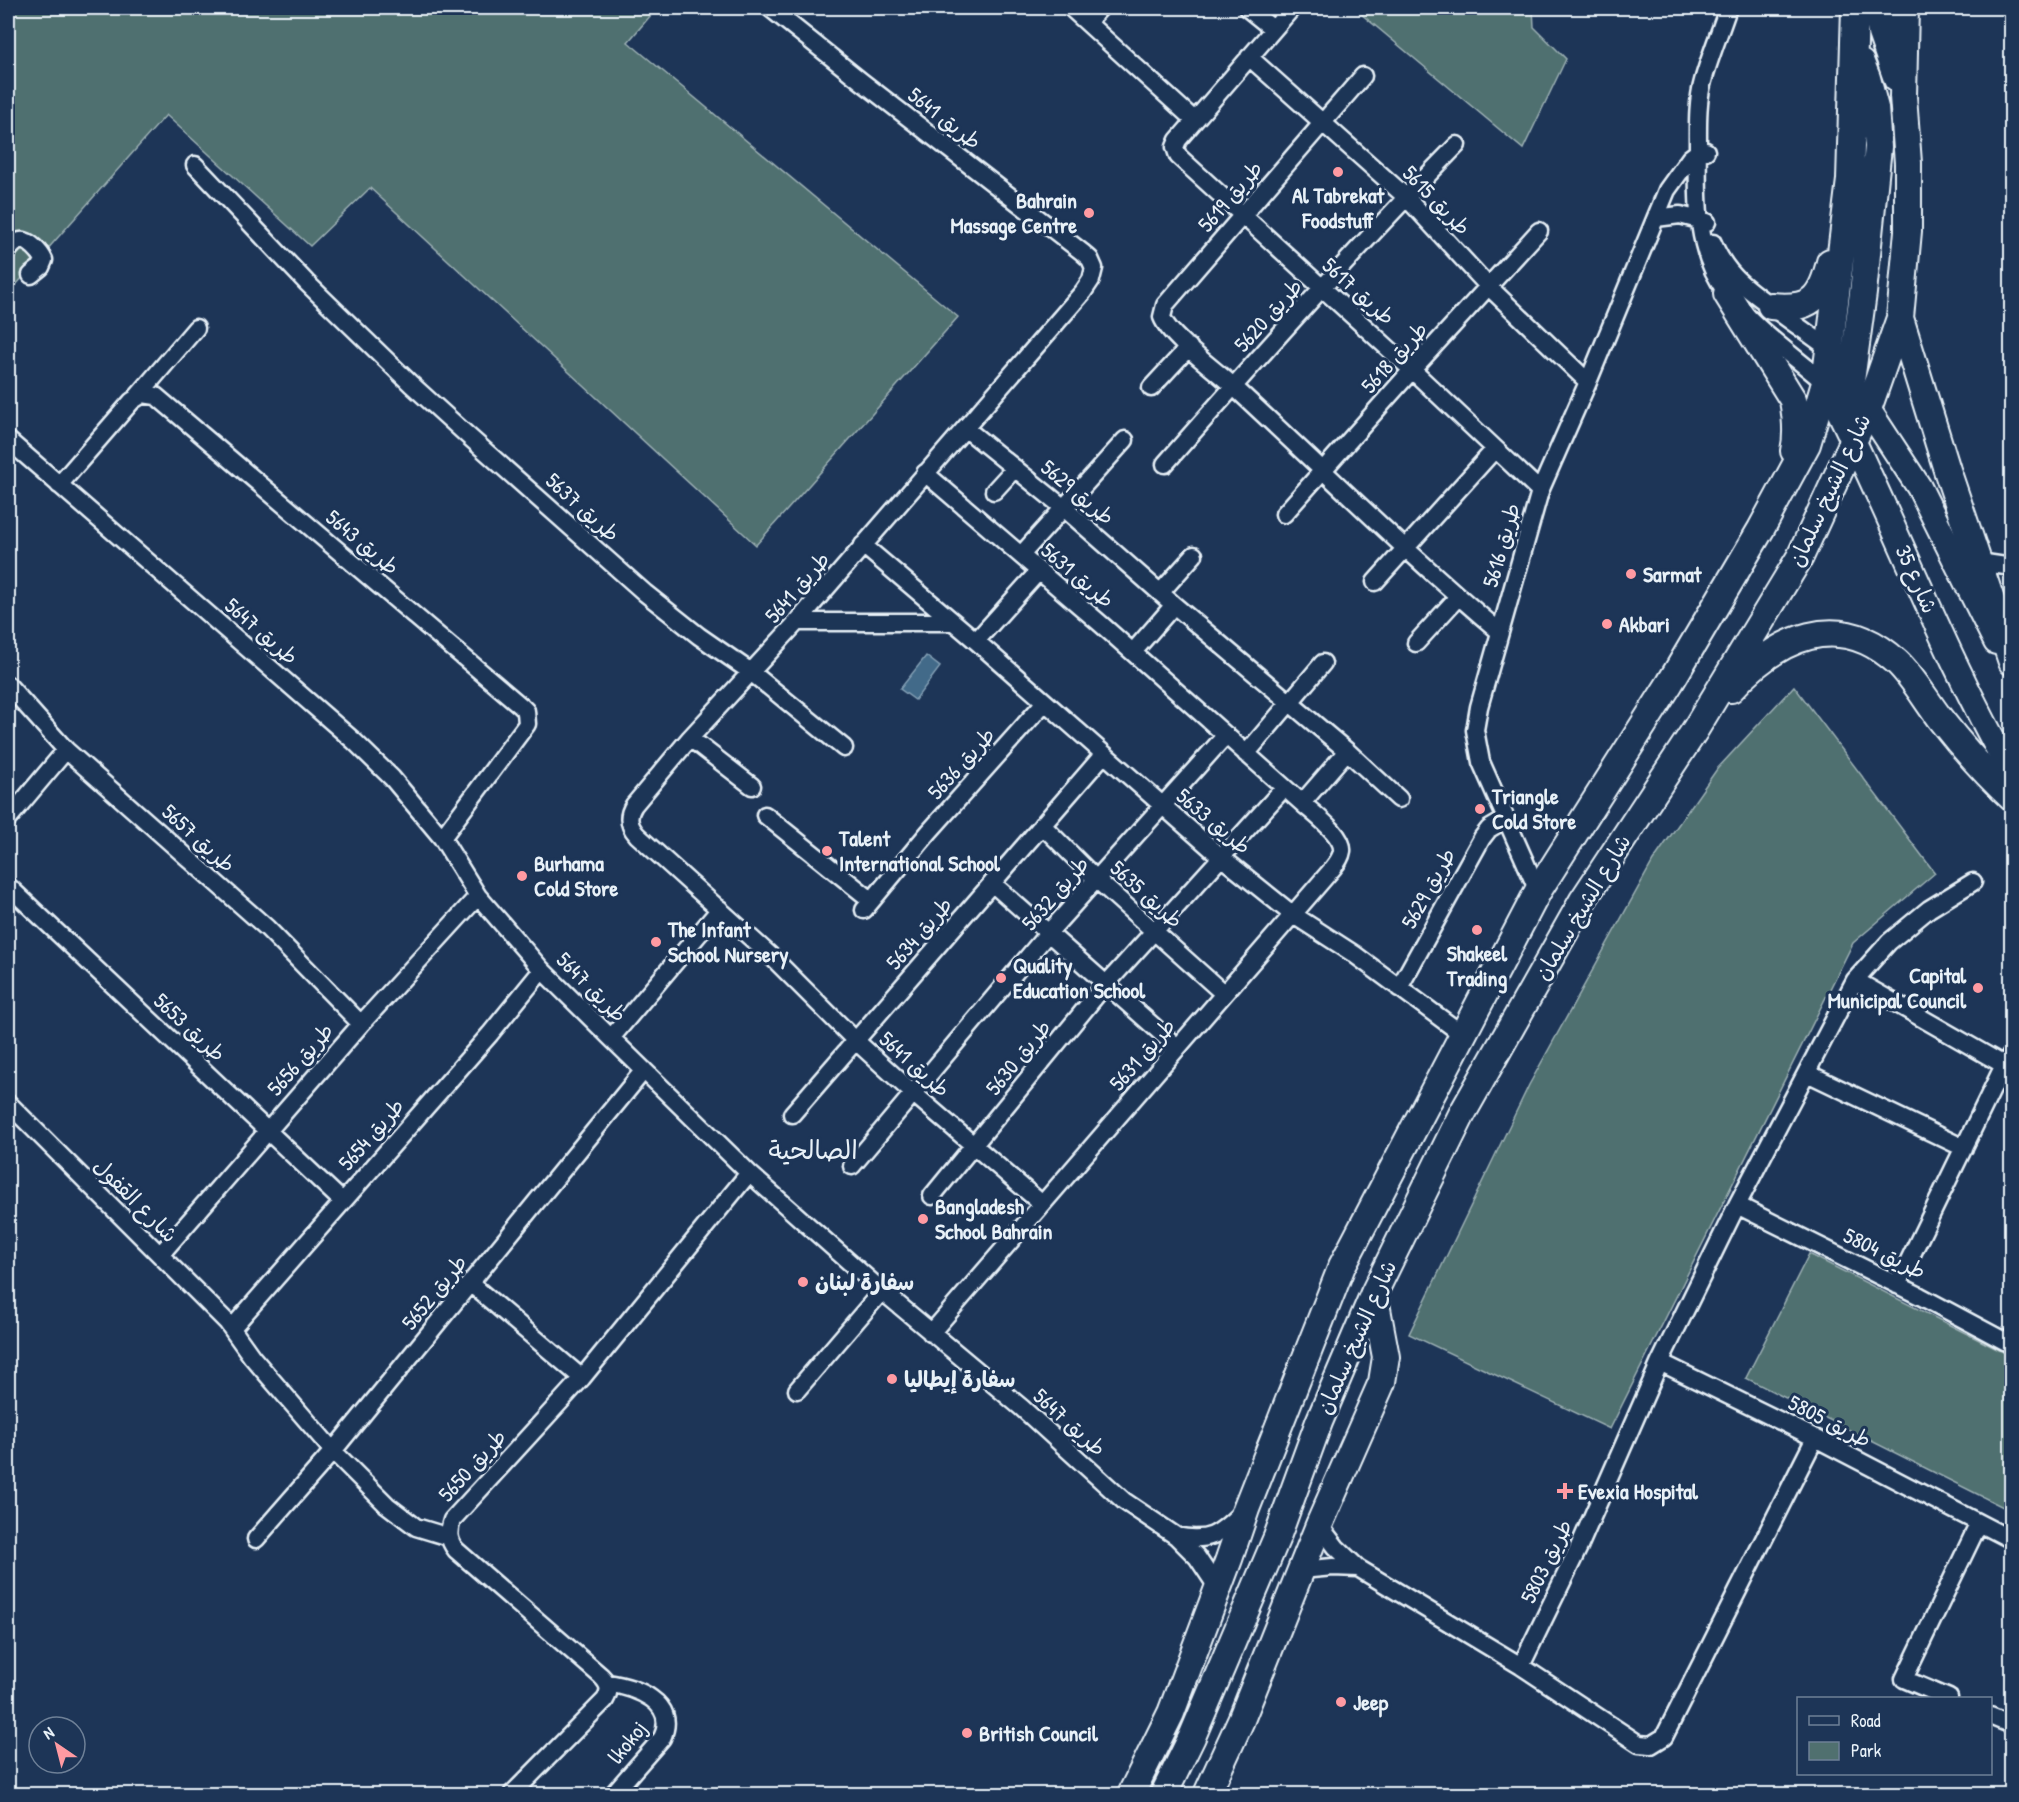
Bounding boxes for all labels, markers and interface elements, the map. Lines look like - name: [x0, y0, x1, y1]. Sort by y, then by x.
- street label: طريق 5641: [902, 80, 988, 156]
- street label: طريق 5619: [1191, 154, 1269, 238]
- street label: طريق 5615: [1396, 158, 1478, 242]
- marker: Al Tabrekat Foodstuff: [1331, 165, 1345, 179]
- place label: Al Tabrekat Foodstuff: [1292, 180, 1386, 235]
- place label: Bahrain Massage Centre: [951, 185, 1077, 241]
- marker: Bahrain Massage Centre: [1082, 206, 1096, 220]
- street label: طريق 5617: [1316, 250, 1402, 332]
- street label: طريق 5620: [1227, 272, 1309, 358]
- street label: طريق 5618: [1354, 315, 1434, 399]
- street label: شارع الشيخ سلمان: [1780, 409, 1879, 572]
- street label: طريق 5629: [1035, 452, 1121, 532]
- street label: طريق 5637: [539, 466, 627, 548]
- street label: طريق 5616: [1475, 499, 1527, 591]
- street label: طريق 5643: [320, 502, 406, 582]
- street label: طريق 5631: [1035, 535, 1121, 615]
- street label: شارع 35: [1888, 540, 1945, 618]
- street label: طريق 5641: [758, 545, 836, 629]
- place label: Sarmat: [1643, 559, 1703, 589]
- marker: Sarmat: [1624, 567, 1638, 581]
- street label: طريق 5647: [219, 591, 305, 671]
- place label: Akbari: [1619, 609, 1670, 639]
- marker: Akbari: [1600, 617, 1614, 631]
- street label: طريق 5636: [920, 720, 1002, 806]
- street label: طريق 5633: [1170, 781, 1258, 861]
- place label: Triangle Cold Store: [1491, 781, 1576, 836]
- street label: طريق 5657: [156, 797, 242, 879]
- marker: Triangle Cold Store: [1473, 802, 1487, 816]
- place label: Talent International School: [838, 823, 1001, 878]
- street label: شارع الشيخ سلمان: [1526, 828, 1638, 986]
- street label: طريق 5629: [1394, 842, 1462, 934]
- marker: Talent International School: [820, 844, 834, 858]
- place label: Burhama Cold Store: [534, 848, 618, 903]
- street label: طريق 5632: [1014, 849, 1096, 937]
- street label: طريق 5635: [1104, 853, 1190, 935]
- marker: Burhama Cold Store: [515, 869, 529, 883]
- street label: طريق 5634: [879, 890, 959, 976]
- place label: The Infant School Nursery: [667, 914, 789, 970]
- marker: Shakeel Trading: [1470, 923, 1484, 937]
- marker: The Infant School Nursery: [649, 935, 663, 949]
- place label: Shakeel Trading: [1446, 938, 1508, 994]
- street label: طريق 5647: [550, 945, 634, 1029]
- place label: Quality Education School: [1013, 950, 1146, 1005]
- place label: Capital Municipal Council: [1828, 960, 1967, 1016]
- marker: Quality Education School: [994, 971, 1008, 985]
- marker: Capital Municipal Council: [1971, 981, 1985, 995]
- street label: طريق 5653: [147, 986, 233, 1068]
- street label: طريق 5631: [1102, 1011, 1182, 1097]
- street label: طريق 5630: [978, 1013, 1058, 1101]
- street label: طريق 5656: [260, 1016, 340, 1102]
- street label: طريق 5641: [873, 1024, 957, 1104]
- street label: طريق 5654: [331, 1091, 411, 1177]
- district label: الصالحية: [768, 1132, 858, 1167]
- street label: شارع القفول: [86, 1151, 185, 1250]
- place label: Bangladesh School Bahrain: [935, 1191, 1053, 1246]
- marker: Bangladesh School Bahrain: [916, 1212, 930, 1226]
- street label: طريق 5804: [1839, 1220, 1931, 1286]
- street label: طريق 5652: [394, 1248, 474, 1336]
- street label: شارع الشيخ سلمان: [1309, 1255, 1404, 1419]
- place label: سفارة لبنان: [815, 1267, 914, 1297]
- marker: سفارة لبنان: [796, 1275, 810, 1289]
- place label: سفارة إيطاليا: [904, 1364, 1015, 1394]
- marker: سفارة إيطاليا: [885, 1372, 899, 1386]
- street label: طريق 5647: [1027, 1381, 1113, 1463]
- street label: طريق 5805: [1783, 1387, 1877, 1455]
- street label: طريق 5650: [431, 1422, 513, 1508]
- place label: Evexia Hospital: [1578, 1476, 1699, 1507]
- marker: Evexia Hospital: [1556, 1482, 1574, 1500]
- street label: طريق 5803: [1513, 1514, 1579, 1608]
- place label: Jeep: [1353, 1687, 1389, 1718]
- marker: Jeep: [1334, 1695, 1348, 1709]
- legend: [1797, 1697, 1992, 1775]
- text: Road: [1851, 1708, 1881, 1733]
- street label: lkokoj: [601, 1714, 653, 1770]
- north arrow: [27, 1715, 87, 1775]
- place label: British Council: [979, 1718, 1099, 1748]
- text: N: [39, 1721, 59, 1744]
- marker: British Council: [960, 1726, 974, 1740]
- text: Park: [1851, 1738, 1882, 1763]

